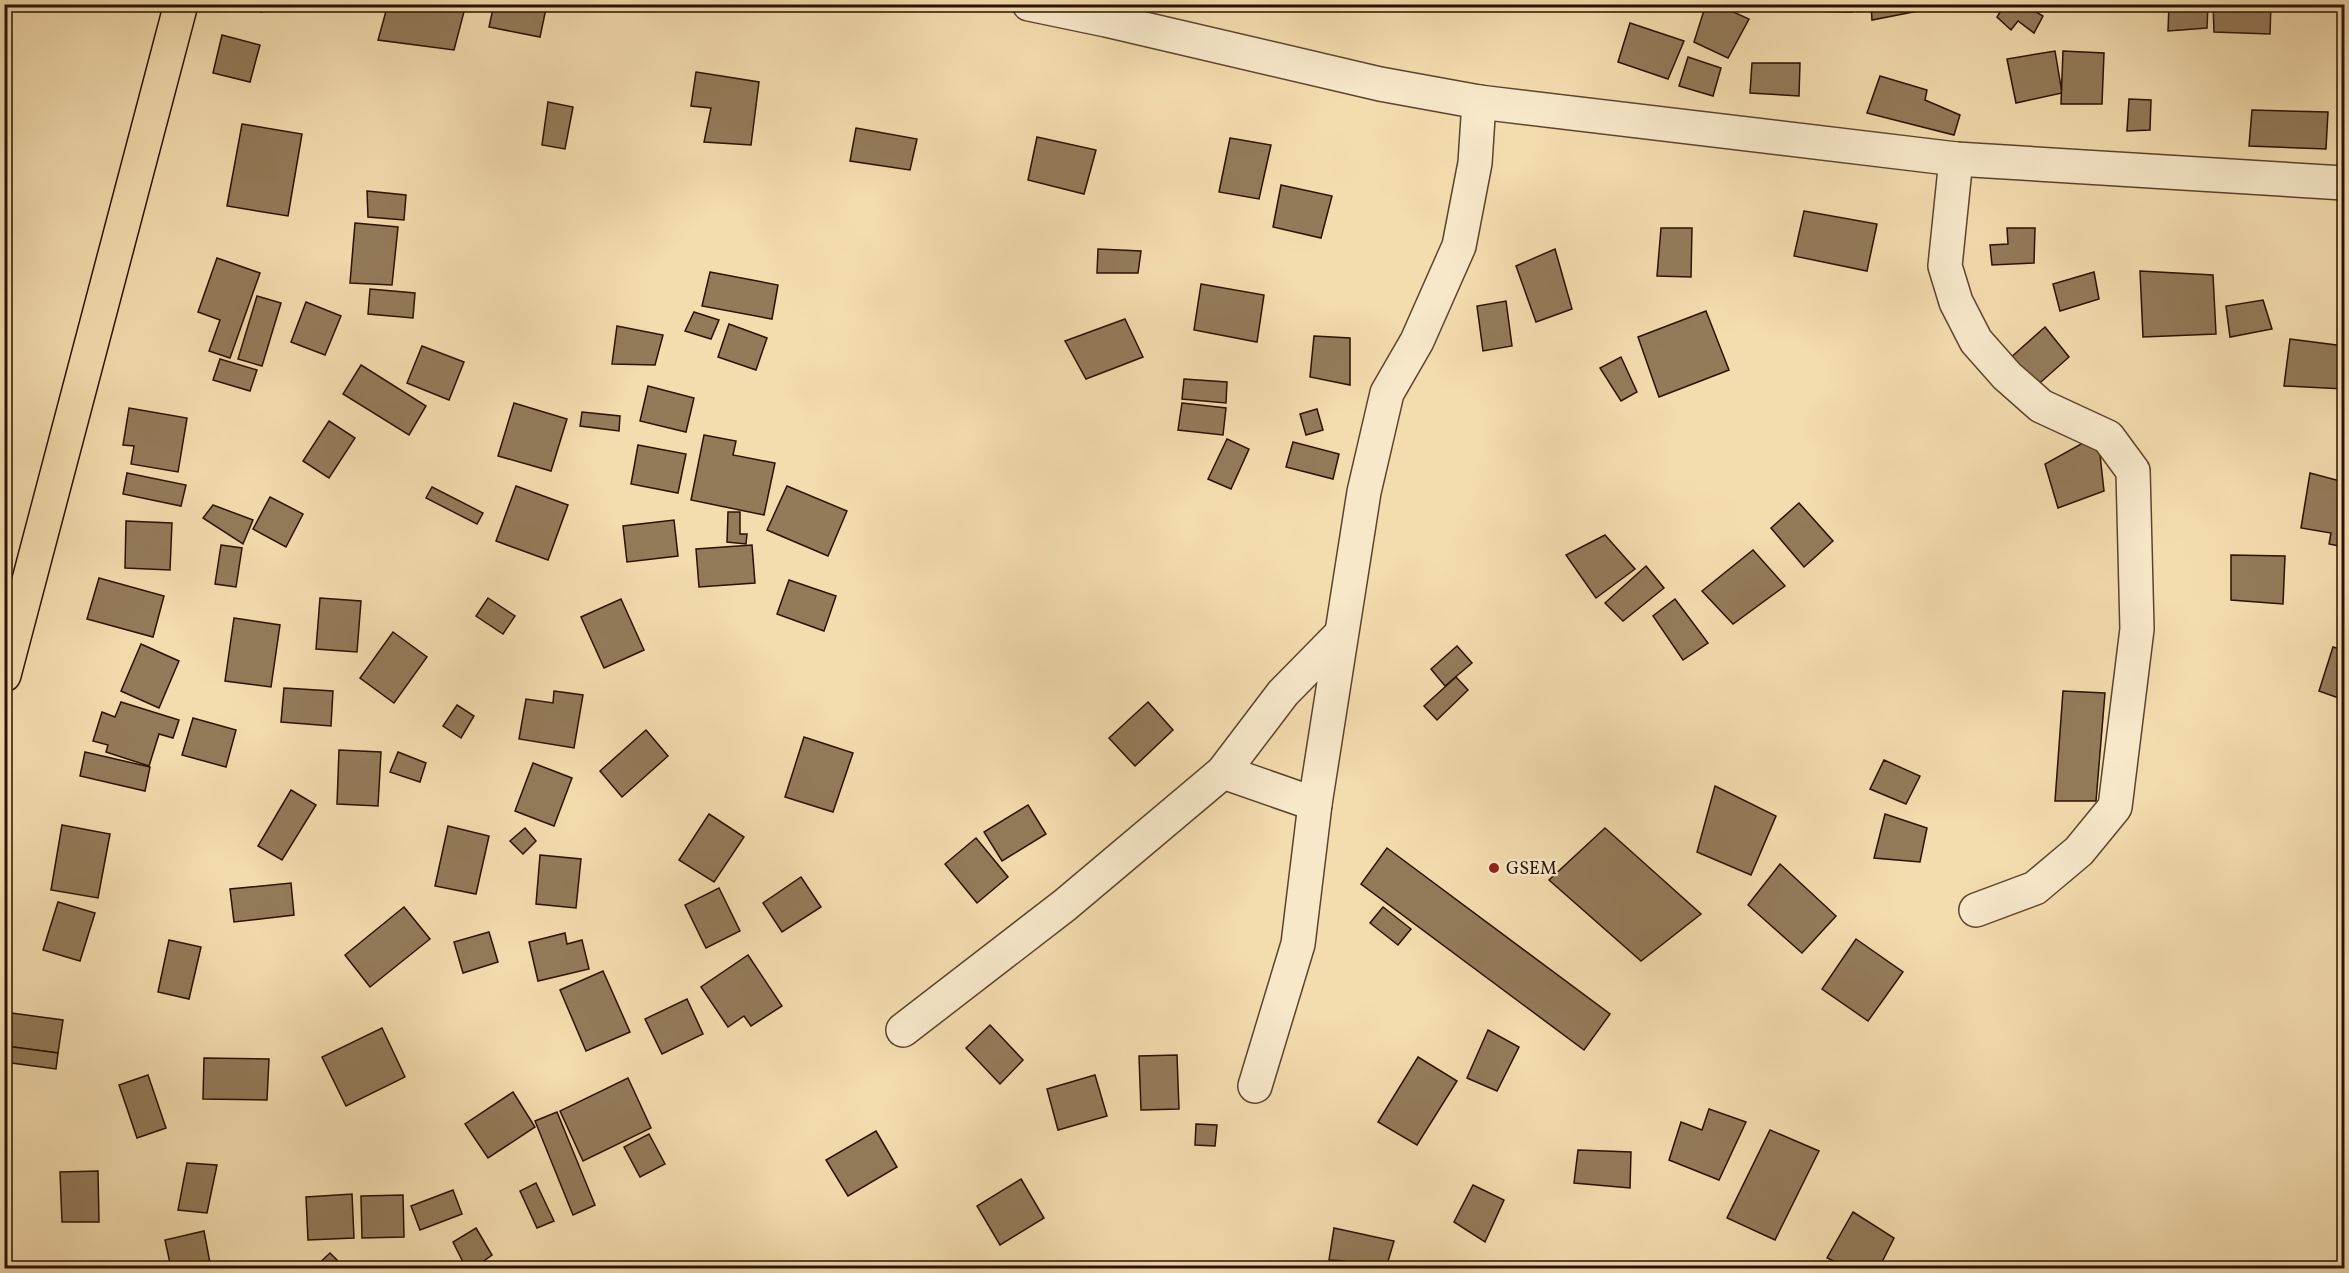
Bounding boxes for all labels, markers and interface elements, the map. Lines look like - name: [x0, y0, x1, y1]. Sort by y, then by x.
- place label: GSEM: [1506, 857, 1557, 882]
- marker: GSEM: [1487, 861, 1501, 875]

